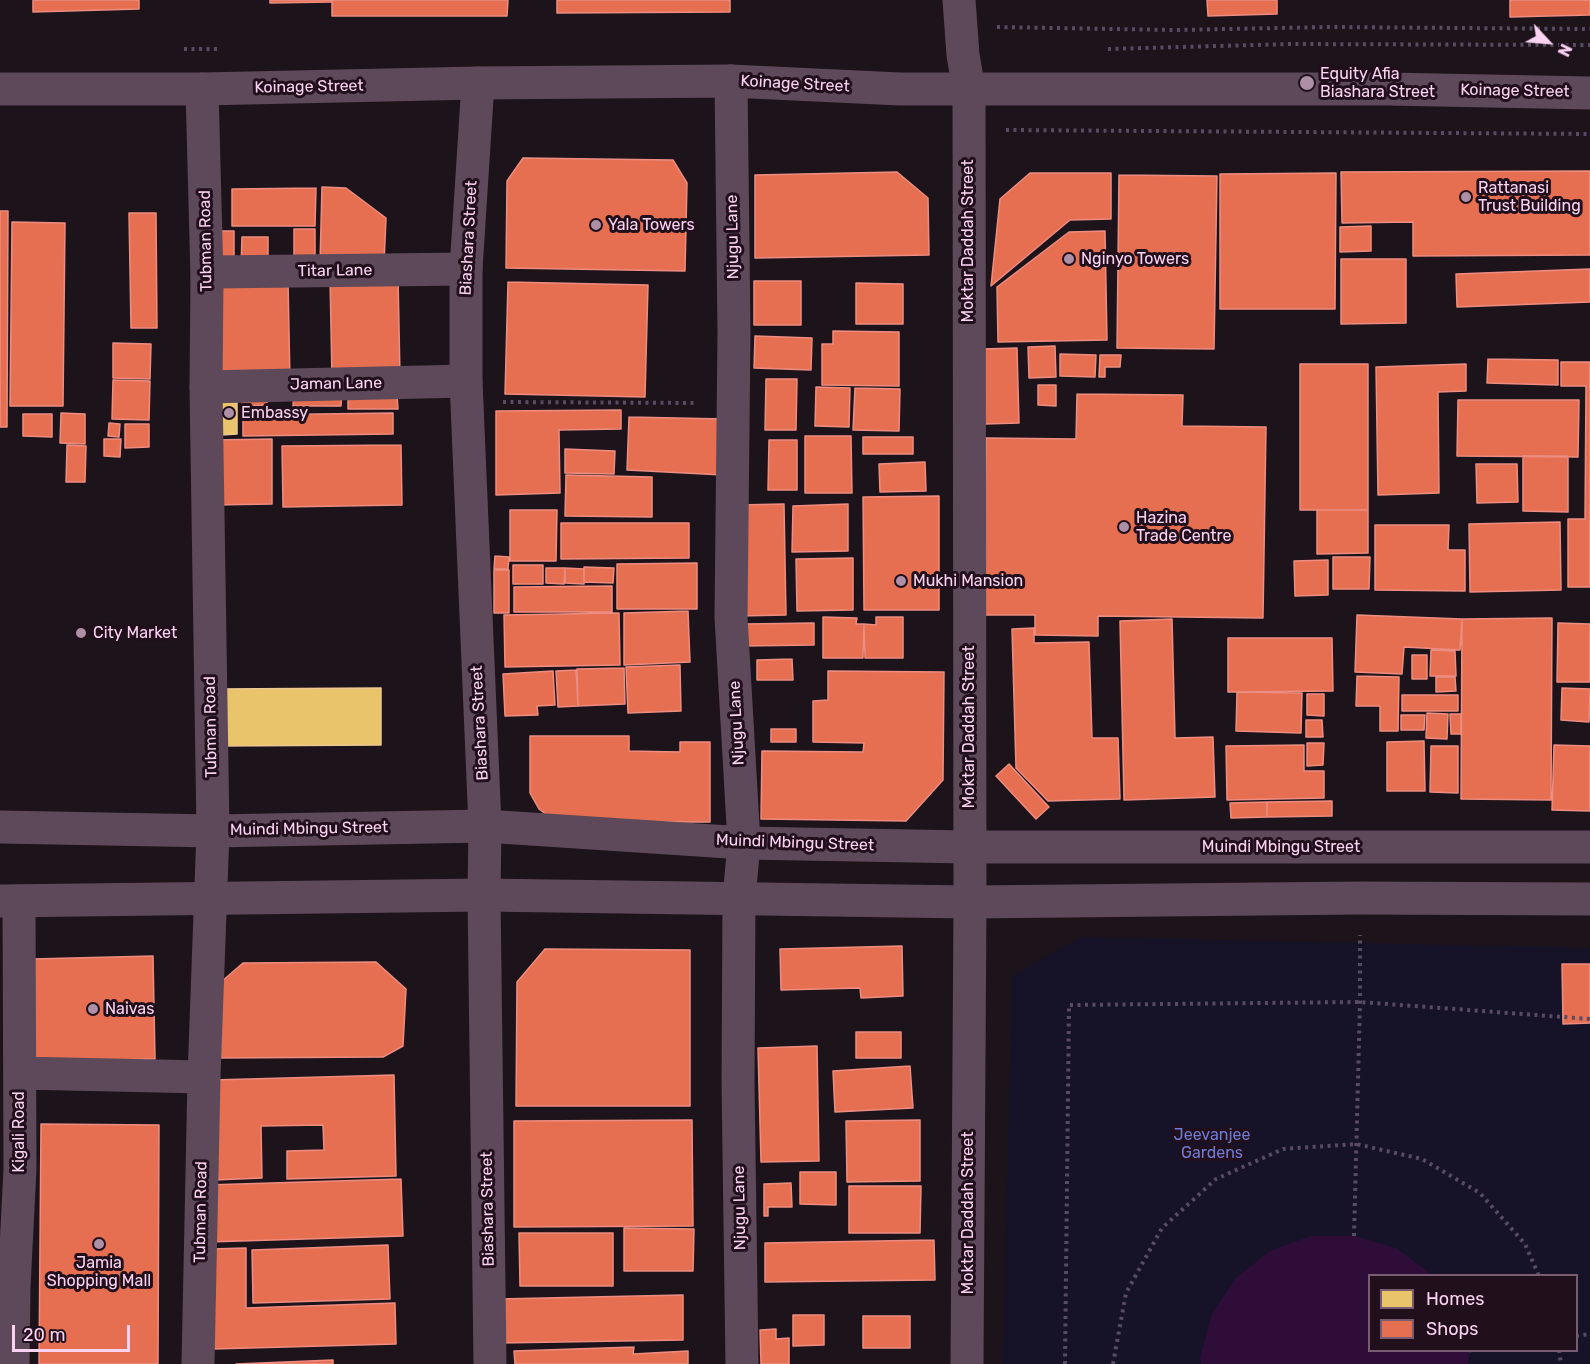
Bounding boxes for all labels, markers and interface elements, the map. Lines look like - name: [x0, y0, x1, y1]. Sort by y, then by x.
- north arrow: [1518, 12, 1578, 72]
- text: N: [1554, 41, 1576, 59]
- place label: Equity Afia Biashara Street: [1320, 64, 1435, 102]
- street label: Koinage Street: [740, 72, 850, 96]
- marker: Equity Afia Biashara Street: [1298, 74, 1316, 92]
- street label: Koinage Street: [254, 76, 364, 98]
- street label: Koinage Street: [1460, 80, 1570, 102]
- street label: Moktar Daddah Street: [958, 160, 978, 322]
- place label: Rattanasi Trust Building: [1478, 178, 1581, 216]
- street label: Biashara Street: [456, 180, 482, 296]
- street label: Tubman Road: [196, 190, 216, 292]
- marker: Rattanasi Trust Building: [1459, 190, 1473, 204]
- street label: Njugu Lane: [723, 195, 743, 279]
- place label: Yala Towers: [608, 215, 695, 235]
- marker: Yala Towers: [589, 218, 603, 232]
- place label: Nginyo Towers: [1081, 249, 1189, 269]
- marker: Nginyo Towers: [1062, 252, 1076, 266]
- street label: Titar Lane: [298, 261, 372, 281]
- street label: Jaman Lane: [290, 374, 382, 394]
- place label: Embassy: [241, 403, 308, 423]
- marker: Embassy: [222, 406, 236, 420]
- place label: Hazina Trade Centre: [1136, 508, 1231, 546]
- marker: Hazina Trade Centre: [1117, 520, 1131, 534]
- place label: Mukhi Mansion: [913, 571, 1023, 591]
- marker: Mukhi Mansion: [894, 574, 908, 588]
- place label: City Market: [93, 623, 177, 643]
- marker: City Market: [74, 626, 88, 640]
- street label: Moktar Daddah Street: [959, 646, 979, 808]
- street label: Biashara Street: [467, 665, 493, 781]
- street label: Tubman Road: [201, 676, 221, 778]
- street label: Njugu Lane: [725, 680, 749, 766]
- street label: Muindi Mbingu Street: [230, 818, 388, 840]
- street label: Muindi Mbingu Street: [716, 831, 874, 855]
- street label: Muindi Mbingu Street: [1202, 837, 1360, 857]
- place label: Naivas: [105, 999, 154, 1019]
- marker: Naivas: [86, 1002, 100, 1016]
- street label: Kigali Road: [9, 1091, 29, 1173]
- park label: Jeevanjee Gardens: [1174, 1125, 1250, 1163]
- street label: Moktar Daddah Street: [958, 1132, 978, 1294]
- street label: Biashara Street: [477, 1151, 499, 1267]
- street label: Tubman Road: [191, 1161, 211, 1263]
- street label: Njugu Lane: [730, 1166, 750, 1250]
- marker: Jamia Shopping Mall: [92, 1237, 106, 1251]
- place label: Jamia Shopping Mall: [47, 1253, 151, 1291]
- legend: [1368, 1274, 1578, 1352]
- text: Homes: [1426, 1288, 1484, 1310]
- scale bar: [15, 1313, 134, 1351]
- text: Shops: [1426, 1318, 1478, 1340]
- text: 20 m: [23, 1324, 65, 1346]

